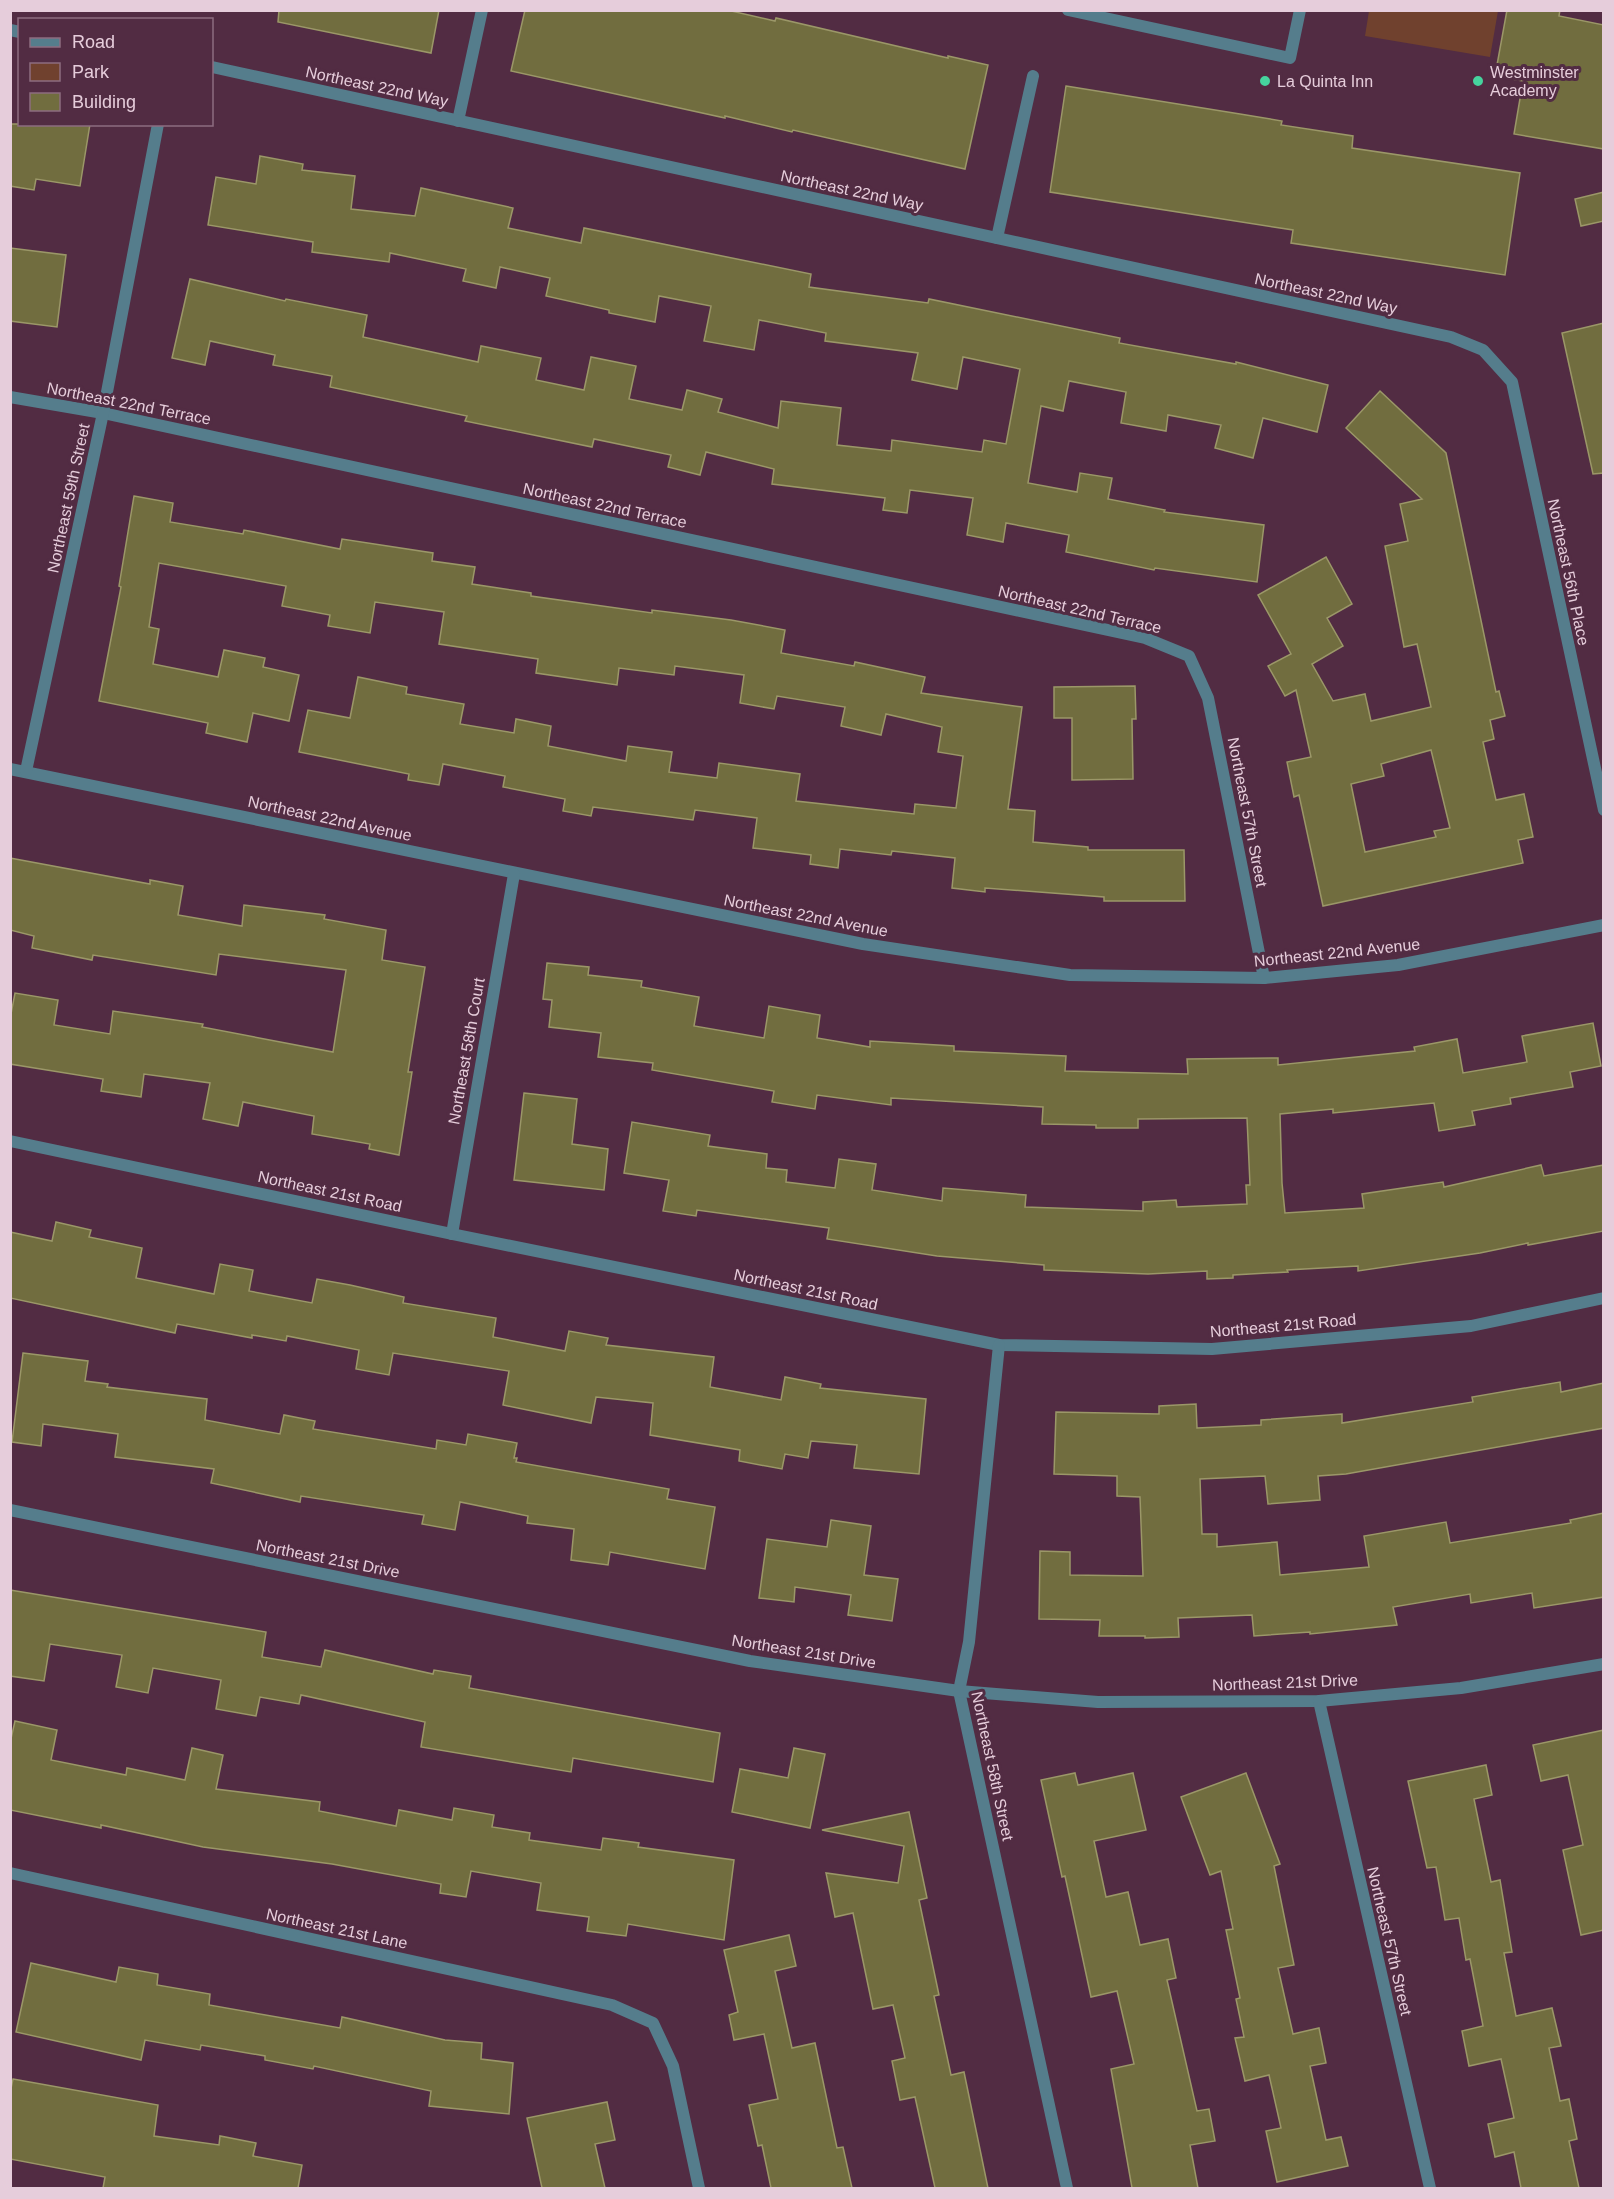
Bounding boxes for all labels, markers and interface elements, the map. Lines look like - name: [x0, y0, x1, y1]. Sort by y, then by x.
- legend: [18, 18, 213, 126]
- text: Road: [72, 32, 115, 52]
- text: Park: [72, 62, 110, 82]
- street label: Northeast 22nd Way: [304, 63, 450, 110]
- place label: Westminster Academy: [1490, 64, 1579, 99]
- place label: La Quinta Inn: [1277, 73, 1373, 90]
- marker: La Quinta Inn: [1258, 74, 1272, 88]
- marker: Westminster Academy: [1471, 74, 1485, 88]
- text: Building: [72, 92, 136, 112]
- street label: Northeast 22nd Way: [779, 167, 925, 214]
- street label: Northeast 22nd Way: [1253, 270, 1399, 317]
- street label: Northeast 22nd Terrace: [45, 379, 213, 428]
- street label: Northeast 59th Street: [44, 421, 93, 574]
- street label: Northeast 22nd Terrace: [521, 480, 688, 531]
- street label: Northeast 56th Place: [1545, 497, 1592, 647]
- street label: Northeast 22nd Terrace: [997, 582, 1163, 637]
- street label: Northeast 57th Street: [1225, 736, 1270, 889]
- street label: Northeast 22nd Avenue: [246, 793, 413, 844]
- street label: Northeast 22nd Avenue: [722, 891, 890, 940]
- street label: Northeast 22nd Avenue: [1253, 935, 1421, 970]
- street label: Northeast 58th Court: [445, 976, 488, 1126]
- street label: Northeast 21st Road: [256, 1168, 403, 1215]
- street label: Northeast 21st Road: [732, 1266, 879, 1313]
- street label: Northeast 21st Road: [1209, 1311, 1357, 1340]
- street label: Northeast 21st Drive: [255, 1536, 401, 1581]
- street label: Northeast 21st Drive: [731, 1632, 877, 1671]
- street label: Northeast 21st Drive: [1212, 1671, 1358, 1694]
- street label: Northeast 58th Street: [968, 1690, 1017, 1843]
- street label: Northeast 57th Street: [1364, 1865, 1415, 2018]
- street label: Northeast 21st Lane: [265, 1905, 409, 1952]

